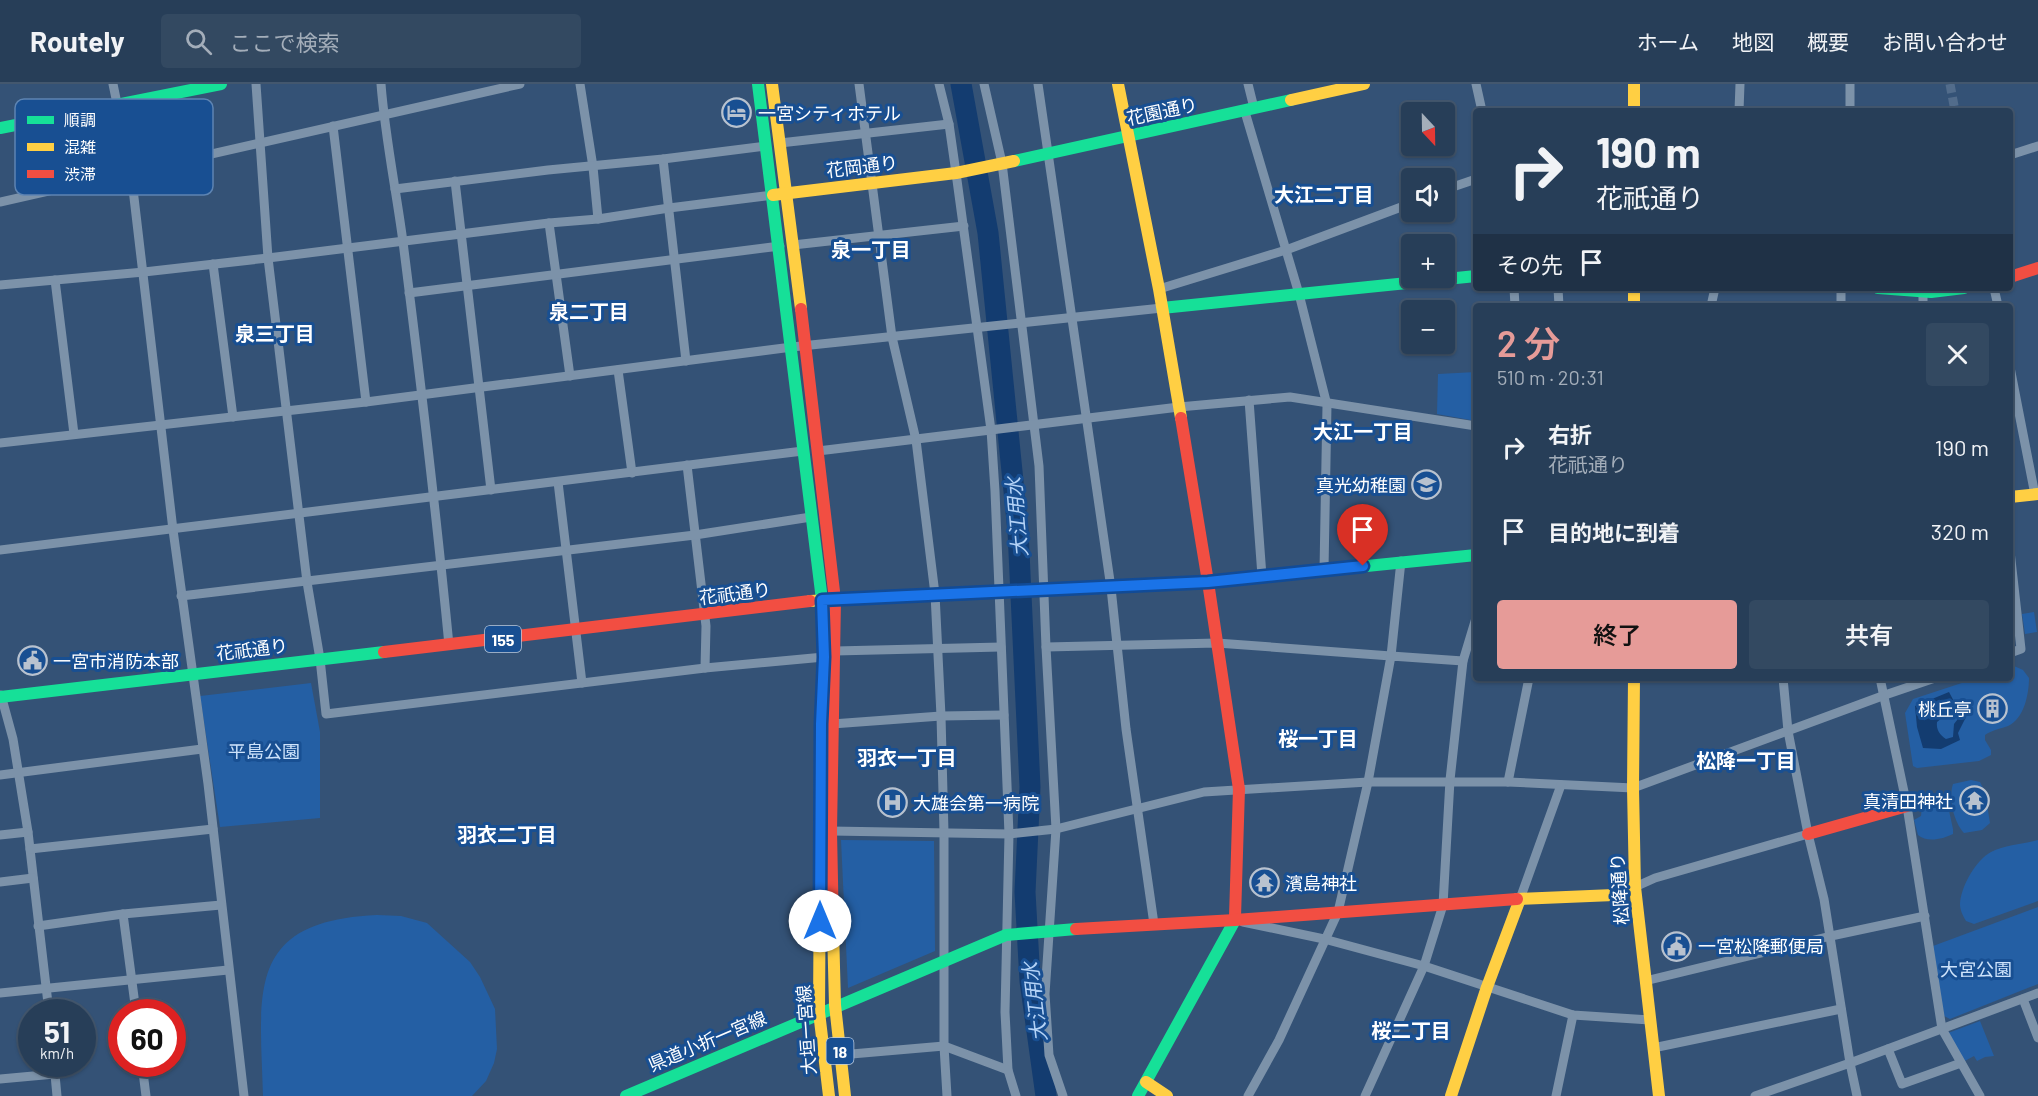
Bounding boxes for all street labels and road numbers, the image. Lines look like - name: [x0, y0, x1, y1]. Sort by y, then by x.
- street label: 花園通り: [1124, 93, 1200, 129]
- street label: 花岡通り: [825, 151, 899, 181]
- street label: 花祇通り: [698, 578, 772, 608]
- road number: 155: [485, 626, 521, 652]
- street label: 花祇通り: [215, 634, 289, 664]
- street label: 松降通り: [1606, 852, 1632, 926]
- street label: 大垣一宮線: [792, 984, 820, 1076]
- street label: 県道小折一宮線: [645, 1006, 769, 1076]
- road number: 18: [826, 1038, 854, 1064]

